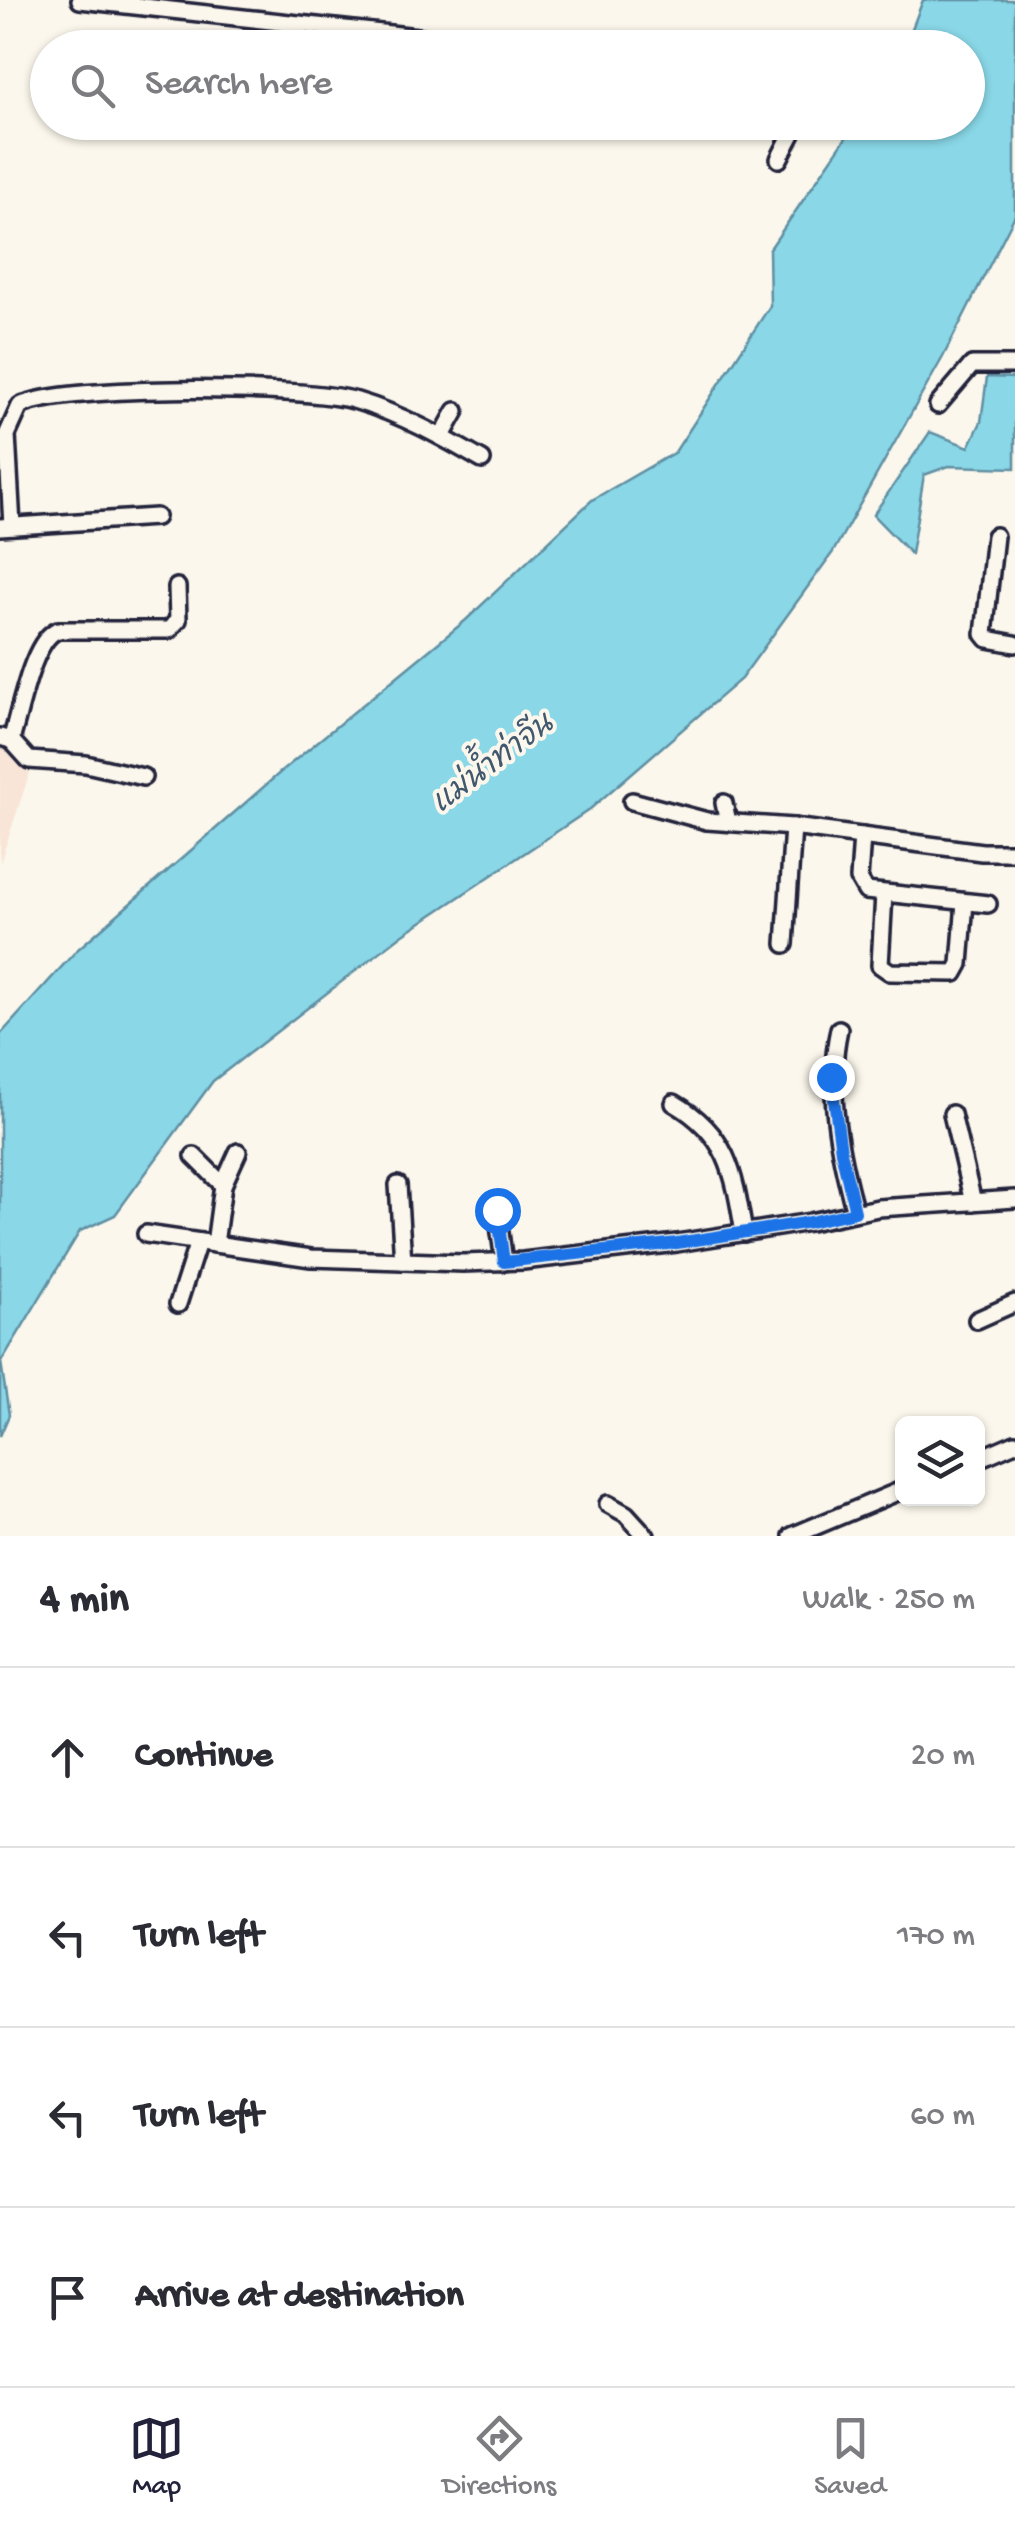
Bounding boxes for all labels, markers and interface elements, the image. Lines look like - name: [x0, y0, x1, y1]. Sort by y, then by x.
- search box: [30, 30, 985, 140]
- icon: search: [65, 58, 120, 113]
- text: Search here: [145, 63, 332, 107]
- water label: แม่น้ำท่าจีน: [417, 695, 563, 823]
- route end: [809, 1055, 855, 1101]
- route start: [475, 1188, 521, 1234]
- map controls: [895, 1416, 985, 1506]
- button: layers: [895, 1416, 985, 1506]
- text: 4 min: [40, 1577, 129, 1626]
- text: Walk · 250 m: [803, 1582, 975, 1620]
- icon: ahead: [40, 1730, 95, 1785]
- text: Continue: [135, 1735, 273, 1779]
- text: 20 m: [911, 1738, 975, 1776]
- icon: left: [40, 1910, 95, 1965]
- text: Turn left: [135, 1915, 263, 1959]
- text: 170 m: [897, 1918, 975, 1956]
- icon: left: [40, 2090, 95, 2145]
- text: Turn left: [135, 2095, 263, 2139]
- text: 60 m: [910, 2098, 975, 2136]
- icon: arrive: [40, 2270, 95, 2325]
- text: Arrive at destination: [135, 2275, 464, 2319]
- tab: Map: [129, 2411, 184, 2504]
- tab: Directions: [442, 2411, 556, 2504]
- tab: Saved: [814, 2411, 886, 2504]

